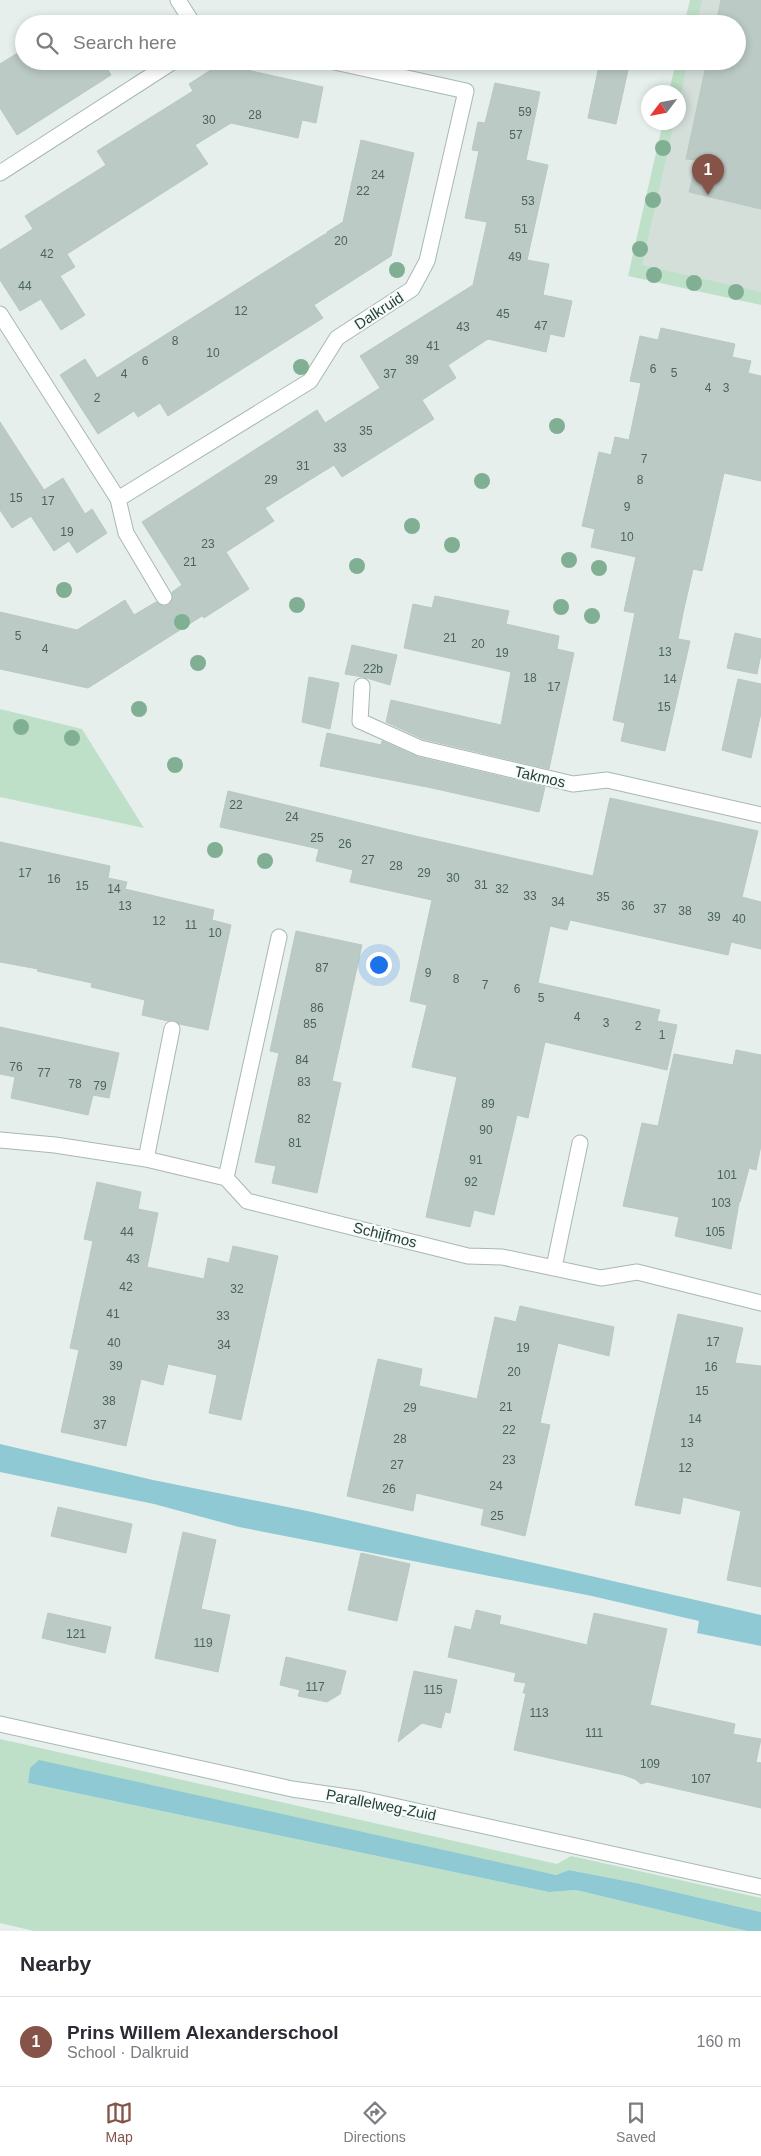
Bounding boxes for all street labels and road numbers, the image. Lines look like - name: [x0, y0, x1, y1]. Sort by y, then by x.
- street label: Dalkruid: [351, 288, 406, 333]
- street label: Takmos: [513, 762, 567, 791]
- street label: Schijfmos: [352, 1218, 419, 1251]
- street label: Parallelweg-Zuid: [325, 1786, 438, 1824]

